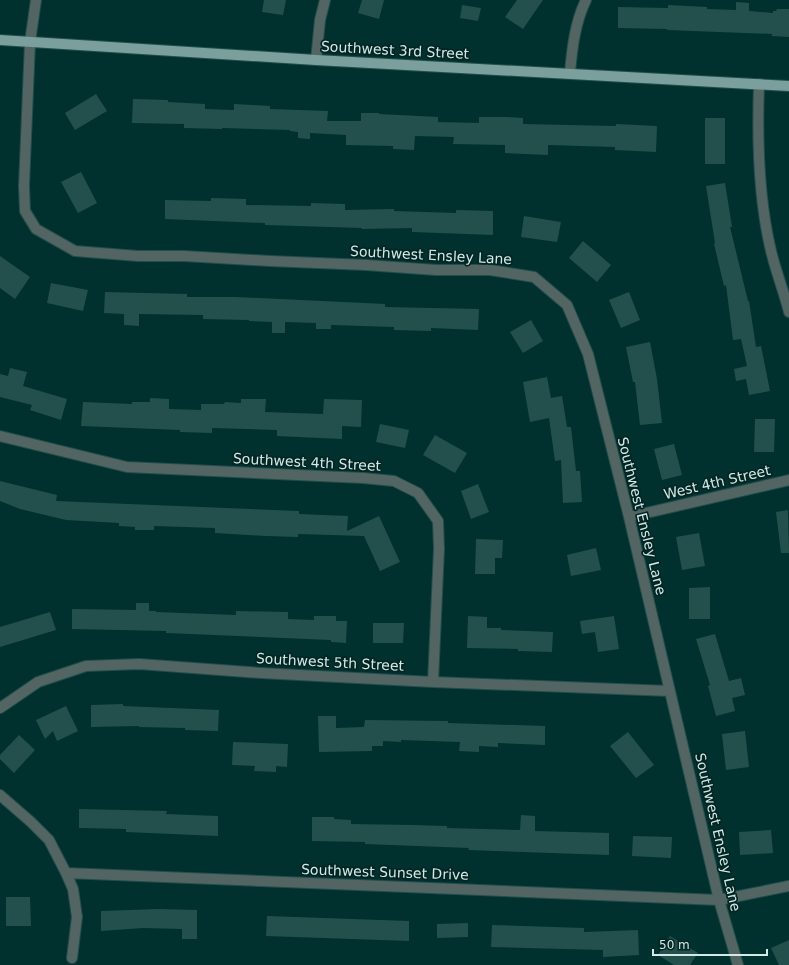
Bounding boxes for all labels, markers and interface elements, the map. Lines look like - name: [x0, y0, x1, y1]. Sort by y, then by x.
- street label: Southwest 3rd Street: [321, 38, 470, 62]
- street label: Southwest Ensley Lane: [350, 243, 512, 267]
- street label: Southwest Ensley Lane: [615, 435, 669, 597]
- street label: Southwest 4th Street: [233, 450, 382, 474]
- street label: West 4th Street: [662, 462, 772, 502]
- street label: Southwest 5th Street: [256, 650, 405, 674]
- street label: Southwest Ensley Lane: [692, 751, 744, 913]
- street label: Southwest Sunset Drive: [301, 861, 469, 883]
- scale bar: [653, 931, 767, 957]
- text: 50 m: [659, 938, 690, 952]

